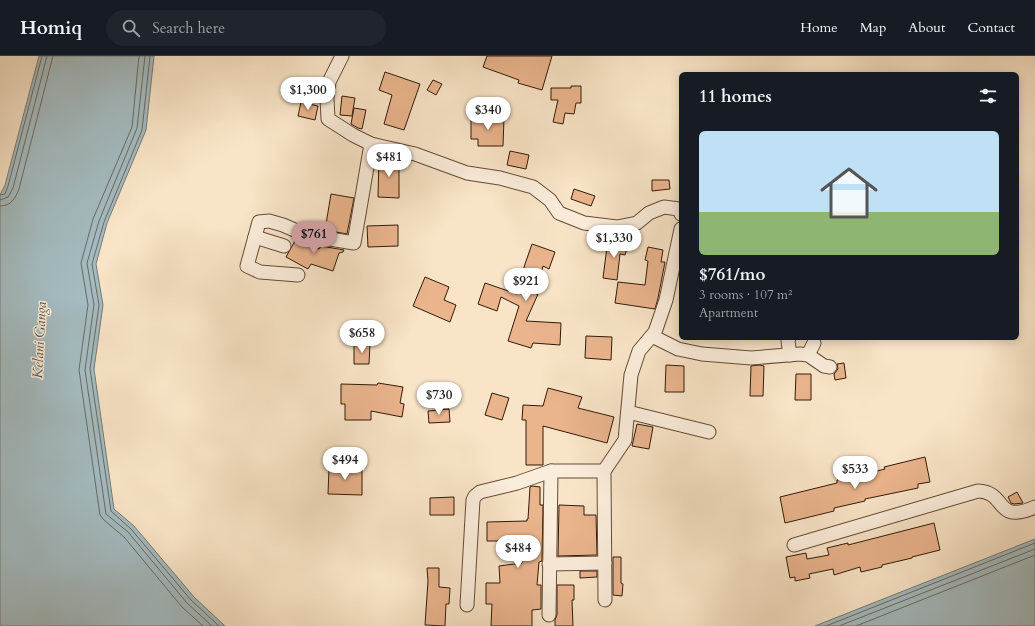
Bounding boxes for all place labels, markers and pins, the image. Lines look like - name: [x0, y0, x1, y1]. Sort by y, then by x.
- pin: $1,300: [275, 77, 341, 111]
- pin: $340: [464, 97, 512, 131]
- pin: $481: [365, 144, 413, 178]
- pin: $761: [290, 221, 338, 255]
- pin: $1,330: [581, 225, 647, 259]
- pin: $921: [502, 268, 550, 302]
- pin: $658: [338, 320, 386, 354]
- pin: $730: [415, 382, 463, 416]
- pin: $494: [321, 447, 369, 481]
- pin: $533: [831, 456, 879, 490]
- pin: $484: [494, 535, 542, 569]

